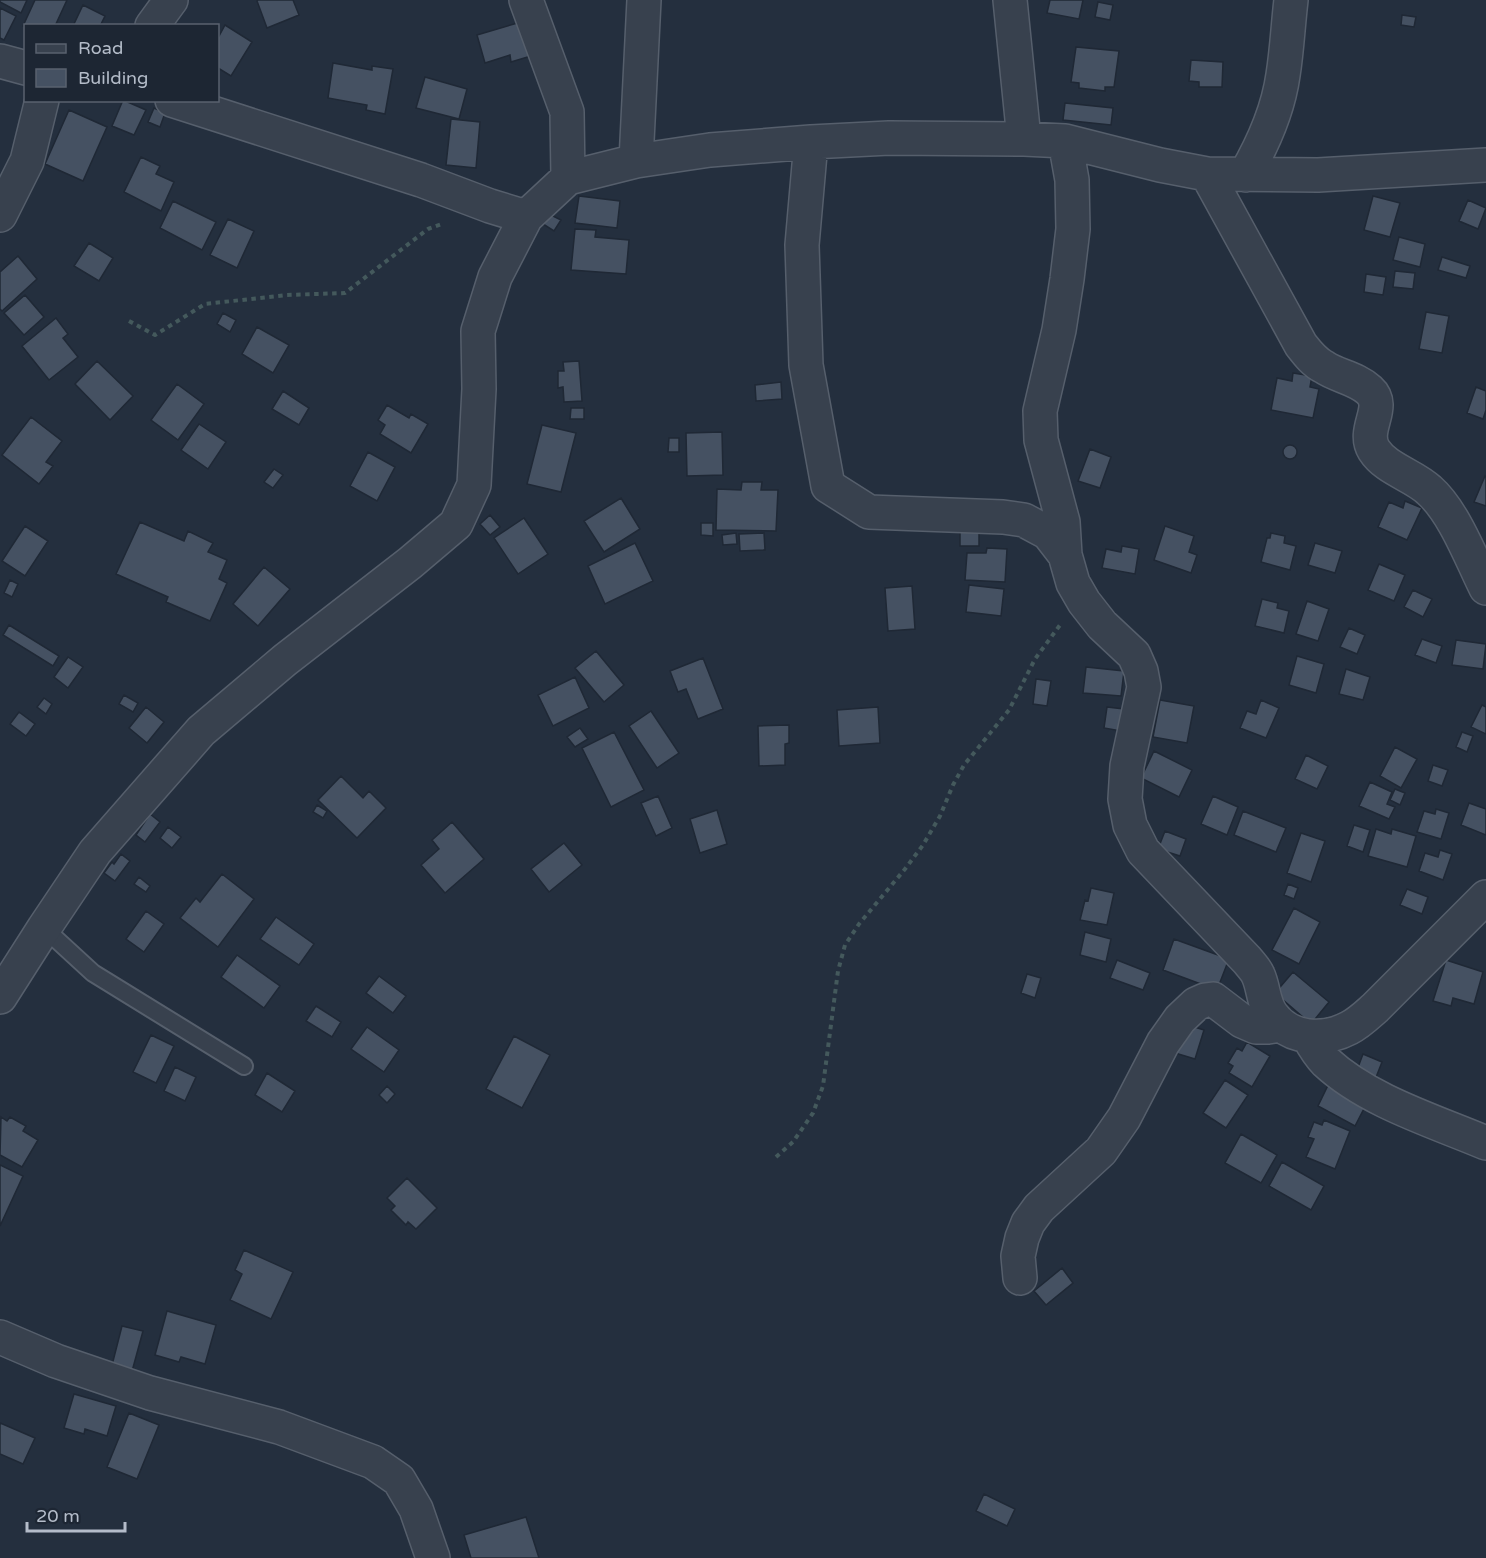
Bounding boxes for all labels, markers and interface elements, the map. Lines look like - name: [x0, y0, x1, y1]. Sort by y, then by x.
- legend: [24, 24, 219, 102]
- text: Road: [78, 37, 123, 59]
- text: Building: [78, 67, 148, 89]
- scale bar: [27, 1495, 124, 1533]
- text: 20 m: [36, 1505, 80, 1527]

